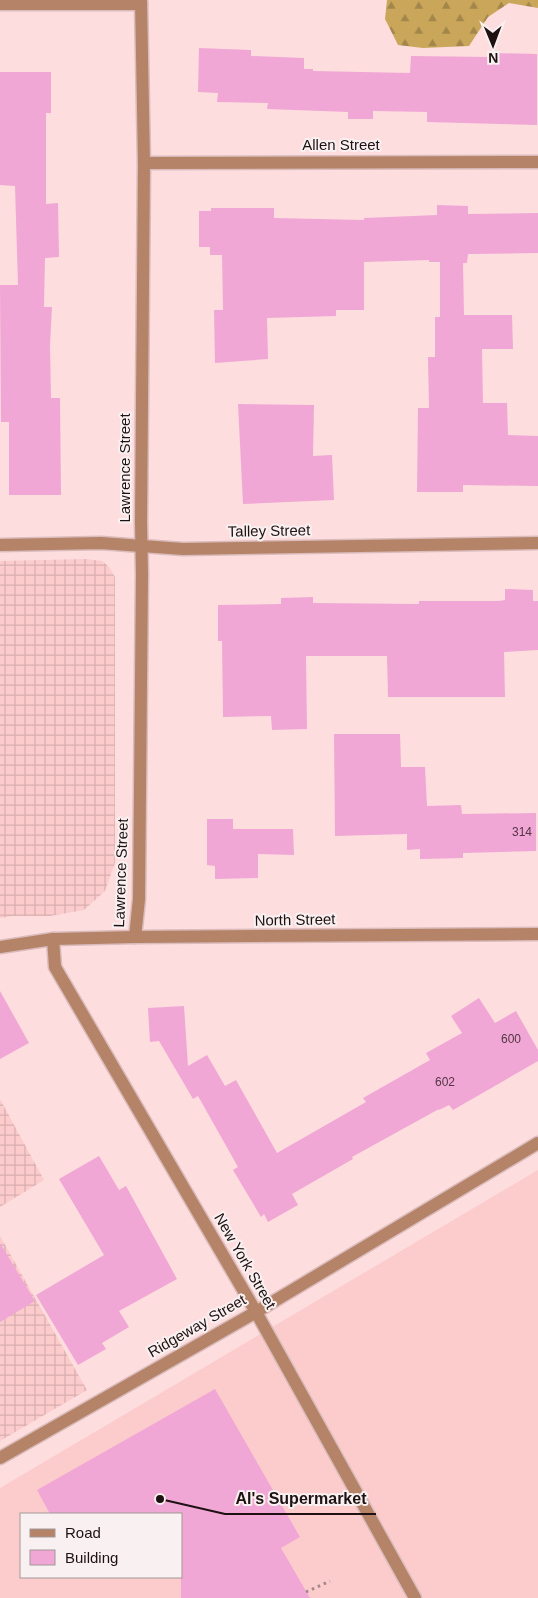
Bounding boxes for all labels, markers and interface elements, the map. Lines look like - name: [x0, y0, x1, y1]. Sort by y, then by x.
- north arrow: [468, 20, 518, 70]
- text: N: [488, 50, 498, 66]
- street label: Allen Street: [302, 136, 381, 153]
- street label: Lawrence Street: [116, 413, 133, 523]
- street label: Talley Street: [228, 521, 311, 540]
- street label: Lawrence Street: [110, 817, 131, 928]
- house number: 314: [512, 825, 532, 839]
- street label: North Street: [254, 910, 336, 929]
- house number: 600: [501, 1032, 521, 1046]
- house number: 602: [435, 1075, 455, 1089]
- street label: New York Street: [211, 1210, 280, 1312]
- street label: Ridgeway Street: [145, 1290, 249, 1360]
- callout: Al's Supermarket: [225, 1483, 376, 1514]
- text: Al's Supermarket: [236, 1490, 367, 1507]
- legend: [20, 1513, 182, 1578]
- text: Road: [65, 1524, 101, 1541]
- text: Building: [65, 1549, 118, 1566]

